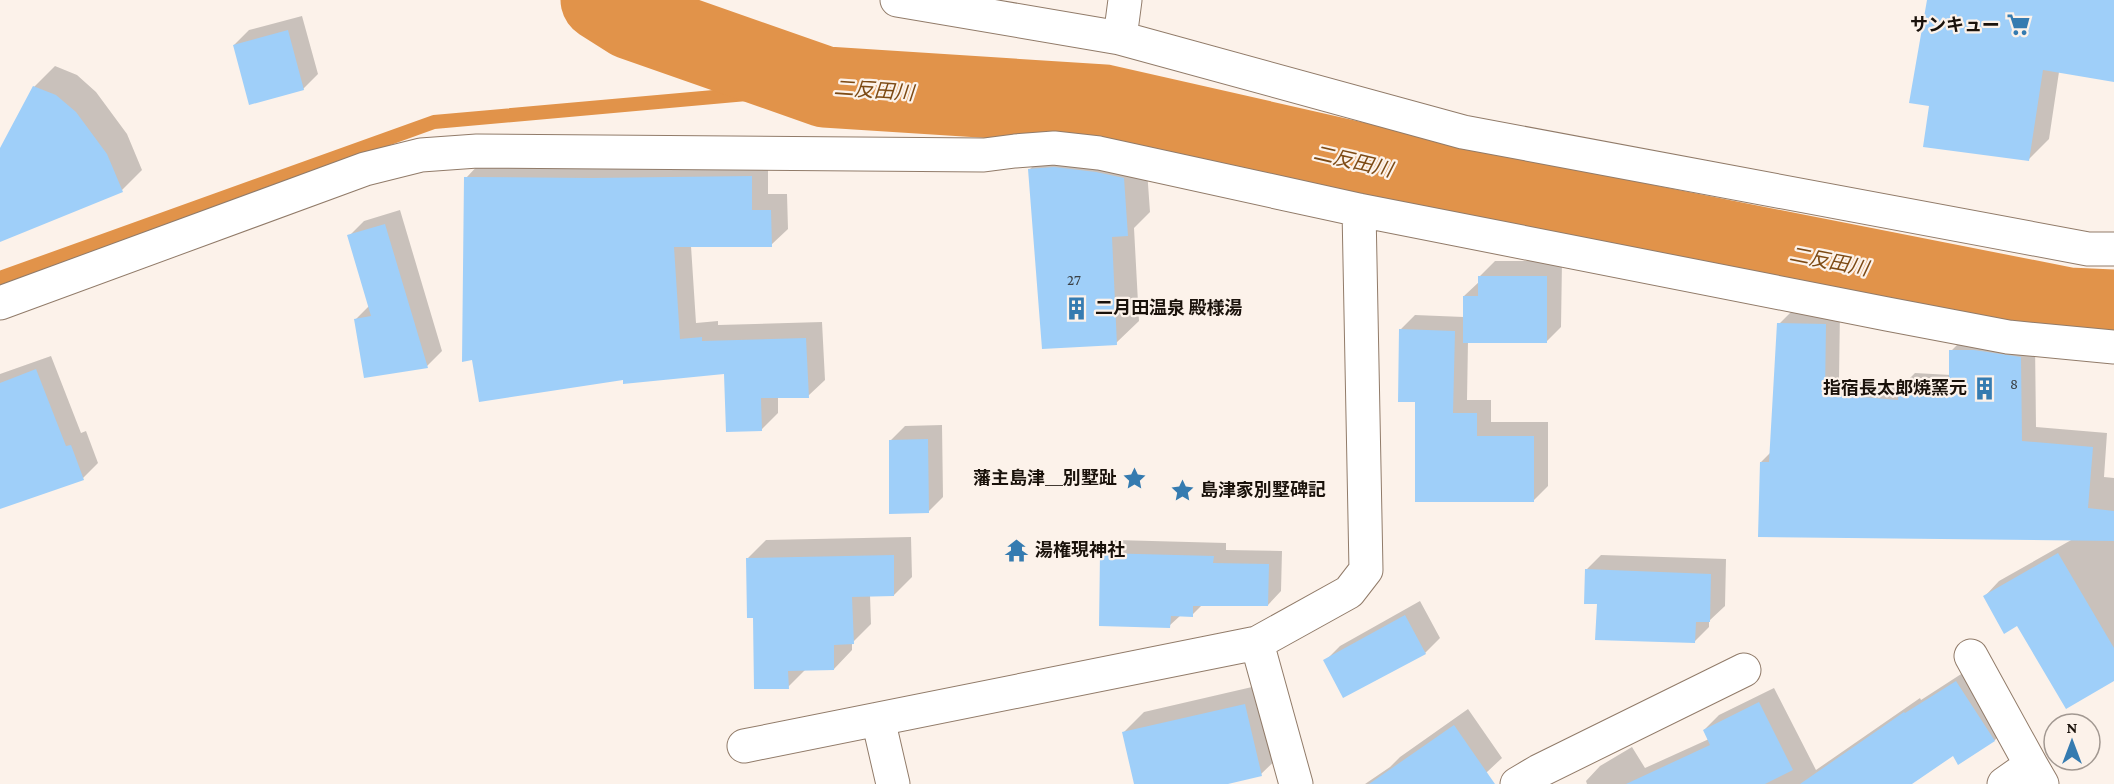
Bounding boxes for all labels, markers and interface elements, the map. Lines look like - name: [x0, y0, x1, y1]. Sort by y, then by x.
- supermarket icon: サンキュー: [2005, 12, 2031, 38]
- place label: サンキュー: [1910, 15, 2000, 35]
- water label: 二反田川: [833, 76, 917, 104]
- water label: 二反田川: [1312, 141, 1396, 181]
- water label: 二反田川: [1788, 243, 1872, 280]
- house number: 27: [1067, 272, 1081, 288]
- building icon: 二月田温泉 殿様湯: [1064, 295, 1090, 321]
- place label: 二月田温泉 殿様湯: [1095, 298, 1242, 318]
- building icon: 指宿長太郎焼窯元: [1972, 375, 1998, 401]
- house number: 8: [2010, 376, 2018, 392]
- place label: 指宿長太郎焼窯元: [1823, 378, 1967, 398]
- place icon: 藩主島津＿別墅趾: [1122, 465, 1148, 491]
- place label: 藩主島津＿別墅趾: [973, 468, 1117, 488]
- place icon: 島津家別墅碑記: [1169, 477, 1195, 503]
- place label: 島津家別墅碑記: [1200, 480, 1326, 500]
- temple icon: 湯権現神社: [1004, 537, 1030, 563]
- place label: 湯権現神社: [1035, 540, 1125, 560]
- north arrow: [2042, 712, 2102, 772]
- text: N: [2067, 719, 2078, 736]

